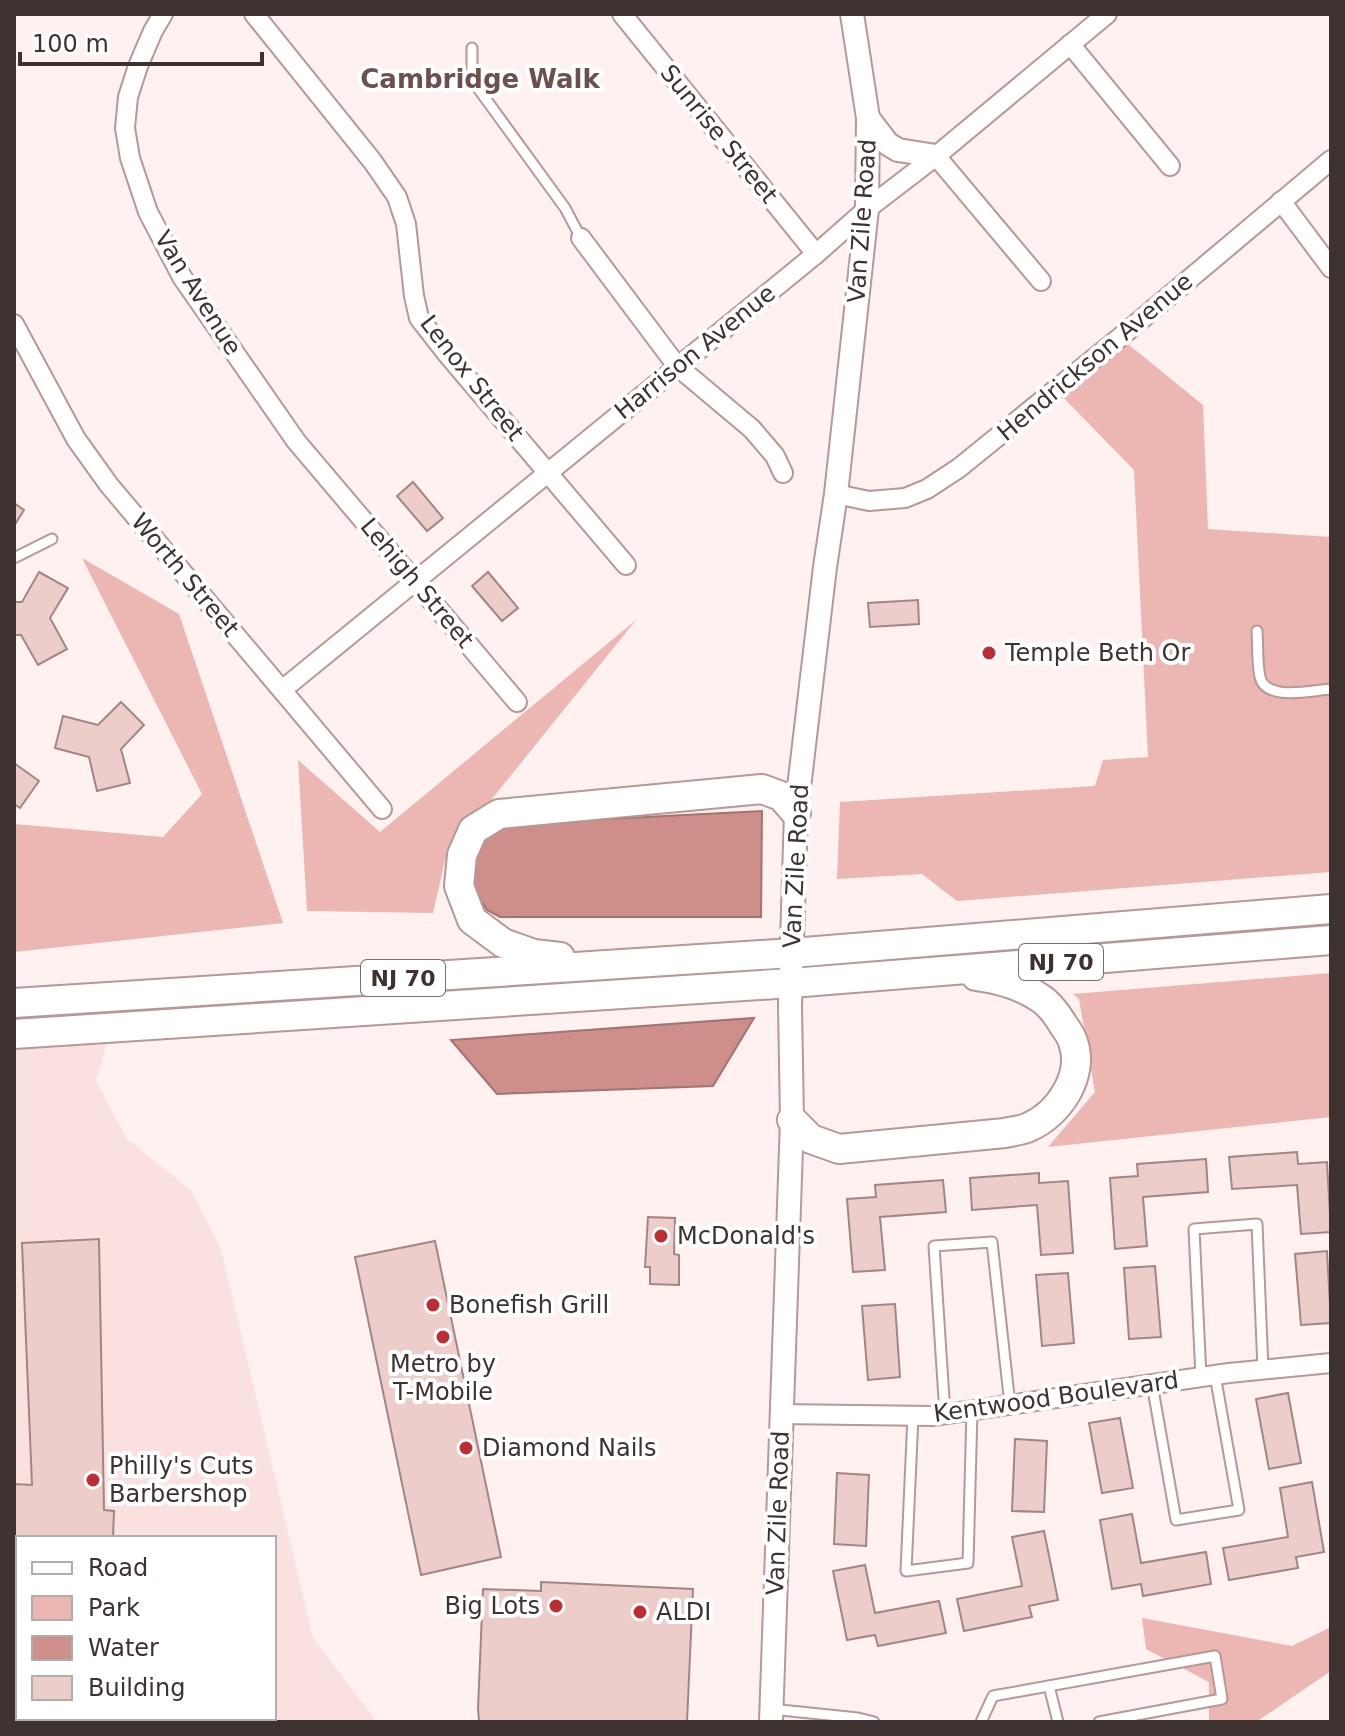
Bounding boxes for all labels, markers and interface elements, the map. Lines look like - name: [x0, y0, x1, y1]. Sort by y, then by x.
- scale bar: [20, 16, 262, 66]
- text: 100 m: [32, 30, 109, 58]
- street label: Sunrise Street: [655, 59, 783, 209]
- district label: Cambridge Walk: [360, 64, 600, 94]
- street label: Van Zile Road: [842, 138, 882, 304]
- street label: Van Avenue: [149, 226, 247, 360]
- street label: Hendrickson Avenue: [992, 267, 1198, 447]
- street label: Harrison Avenue: [609, 279, 781, 425]
- street label: Lenox Street: [414, 310, 530, 446]
- street label: Worth Street: [125, 508, 245, 642]
- street label: Lehigh Street: [355, 512, 479, 654]
- place label: Temple Beth Or: [1004, 639, 1190, 667]
- marker: Temple Beth Or: [980, 644, 998, 662]
- street label: Van Zile Road: [778, 783, 814, 949]
- road number: NJ 70: [1019, 944, 1103, 980]
- road number: NJ 70: [361, 960, 445, 996]
- place label: McDonald's: [677, 1222, 815, 1250]
- marker: McDonald's: [652, 1227, 670, 1245]
- place label: Bonefish Grill: [449, 1291, 609, 1319]
- marker: Bonefish Grill: [424, 1296, 442, 1314]
- marker: Metro by T-Mobile: [434, 1328, 452, 1346]
- place label: Metro by T-Mobile: [390, 1350, 496, 1406]
- street label: Kentwood Boulevard: [932, 1366, 1180, 1428]
- street label: Van Zile Road: [761, 1430, 795, 1596]
- place label: Diamond Nails: [482, 1434, 657, 1462]
- marker: Diamond Nails: [457, 1439, 475, 1457]
- place label: Philly's Cuts Barbershop: [109, 1452, 254, 1508]
- marker: Philly's Cuts Barbershop: [84, 1471, 102, 1489]
- legend: [16, 1536, 276, 1720]
- text: Road: [88, 1554, 148, 1582]
- place label: Big Lots: [444, 1592, 540, 1620]
- text: Park: [88, 1594, 140, 1622]
- marker: Big Lots: [547, 1597, 565, 1615]
- place label: ALDI: [656, 1598, 711, 1626]
- marker: ALDI: [631, 1603, 649, 1621]
- text: Water: [88, 1634, 159, 1662]
- text: Building: [88, 1674, 185, 1702]

